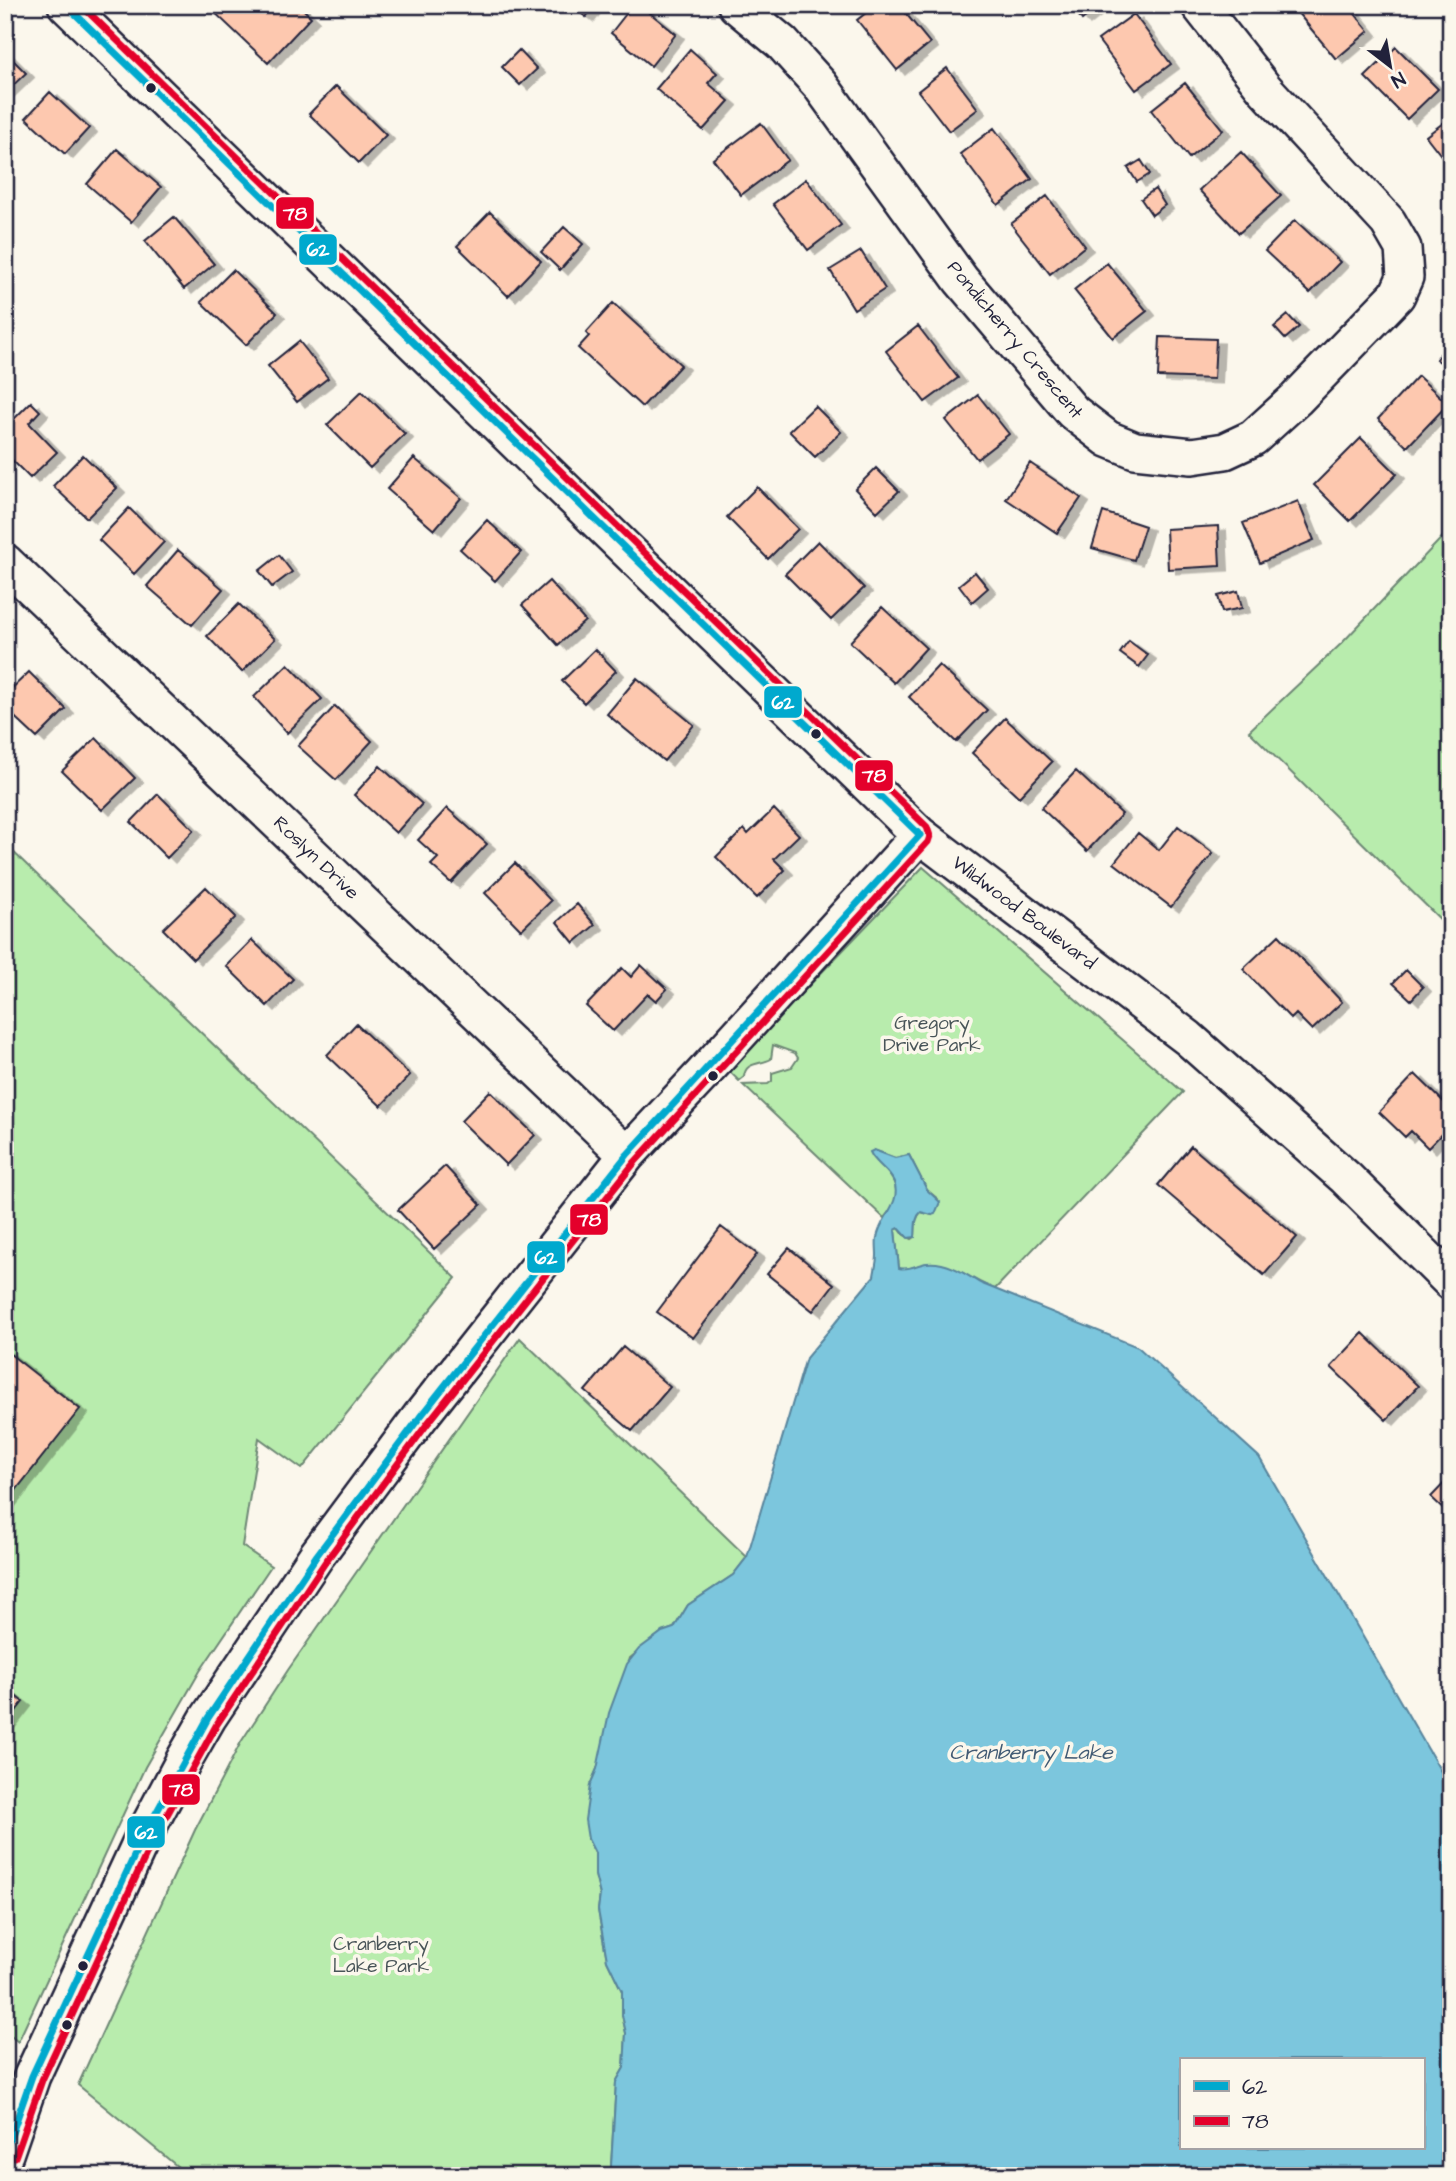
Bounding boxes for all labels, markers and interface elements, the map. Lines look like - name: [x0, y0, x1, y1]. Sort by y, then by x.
- north arrow: [1354, 32, 1424, 102]
- text: N: [1386, 65, 1410, 94]
- unlabelled marker: [144, 81, 158, 95]
- line badge: 78: [275, 196, 315, 230]
- text: 78: [282, 201, 308, 228]
- line badge: 62: [298, 233, 338, 266]
- text: 62: [307, 237, 330, 264]
- street label: Pondicherry Crescent: [940, 255, 1089, 426]
- line badge: 62: [763, 685, 803, 719]
- text: 62: [772, 690, 795, 717]
- unlabelled marker: [809, 727, 823, 741]
- line badge: 78: [854, 759, 894, 792]
- text: 78: [861, 763, 887, 790]
- street label: Roslyn Drive: [266, 810, 365, 907]
- street label: Wildwood Boulevard: [946, 850, 1102, 976]
- park label: Gregory Drive Park: [883, 1010, 981, 1059]
- unlabelled marker: [706, 1069, 720, 1083]
- line badge: 78: [569, 1203, 609, 1236]
- text: 78: [576, 1207, 602, 1234]
- line badge: 62: [526, 1240, 566, 1274]
- text: 62: [535, 1245, 558, 1272]
- water label: Cranberry Lake: [949, 1738, 1114, 1768]
- line badge: 78: [161, 1773, 201, 1806]
- text: 78: [168, 1777, 194, 1804]
- line badge: 62: [126, 1815, 166, 1849]
- text: 62: [135, 1820, 158, 1847]
- park label: Cranberry Lake Park: [333, 1931, 429, 1980]
- unlabelled marker: [76, 1959, 90, 1973]
- unlabelled marker: [60, 2018, 74, 2032]
- legend: [1180, 2058, 1424, 2150]
- text: 62: [1242, 2073, 1267, 2102]
- text: 78: [1242, 2107, 1269, 2136]

